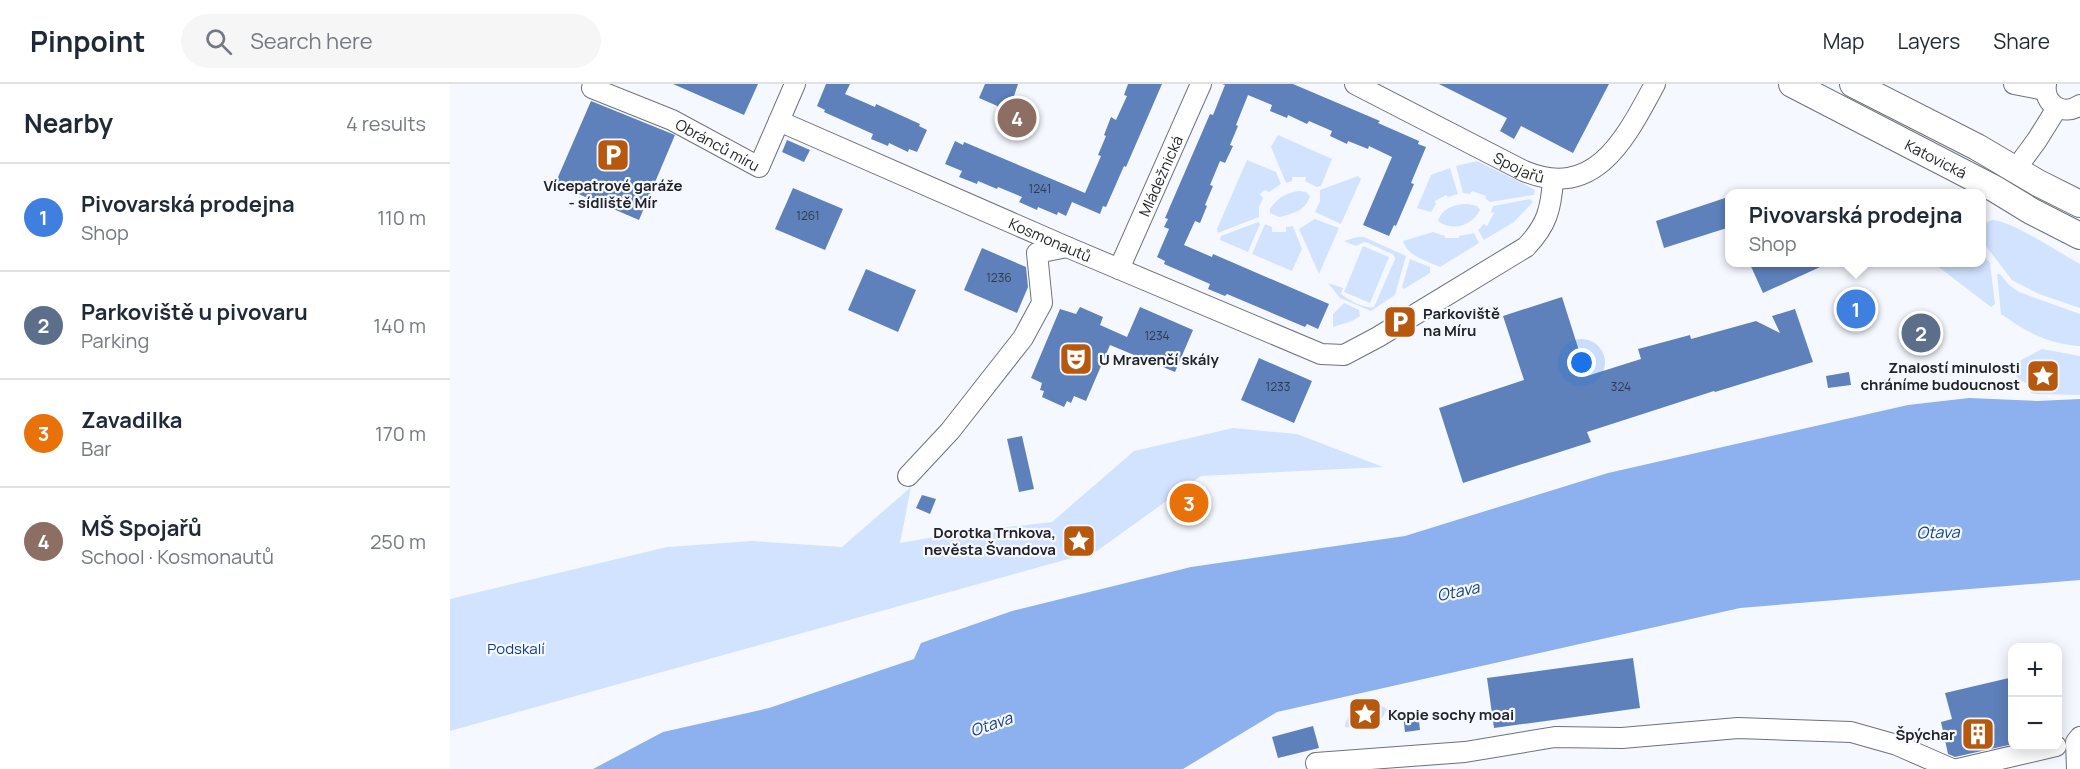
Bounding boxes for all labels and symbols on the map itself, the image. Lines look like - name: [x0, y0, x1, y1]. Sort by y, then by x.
- pin: 4: [998, 96, 1036, 141]
- street label: Obránců míru: [672, 113, 763, 176]
- street label: Mládežnická: [1133, 132, 1187, 220]
- street label: Katovická: [1901, 134, 1970, 183]
- parking icon: Vícepatrové garáže - sídliště Mír: [595, 137, 631, 173]
- street label: Spojařů: [1490, 147, 1546, 187]
- place label: Vícepatrové garáže - sídliště Mír: [544, 175, 682, 213]
- house number: 1241: [1028, 180, 1052, 197]
- house number: 1261: [796, 207, 820, 224]
- street label: Kosmonautů: [1006, 212, 1095, 267]
- house number: 1236: [986, 269, 1012, 286]
- pin: 1: [1836, 286, 1876, 332]
- place label: Parkoviště na Míru: [1423, 303, 1500, 341]
- parking icon: Parkoviště na Míru: [1382, 304, 1418, 340]
- pin: 2: [1902, 310, 1940, 356]
- house number: 1234: [1144, 327, 1170, 344]
- theatre icon: U Mravenčí skály: [1058, 341, 1094, 377]
- your location: [1567, 348, 1596, 377]
- place label: U Mravenčí skály: [1099, 349, 1219, 370]
- place label: Znalostí minulosti chráníme budoucnost: [1860, 357, 2020, 395]
- place icon: Znalostí minulosti chráníme budoucnost: [2025, 358, 2061, 394]
- house number: 1233: [1266, 378, 1290, 395]
- house number: 324: [1611, 378, 1631, 395]
- pin: 3: [1170, 480, 1208, 526]
- water label: Otava: [1916, 521, 1961, 543]
- place label: Dorotka Trnkova, nevěsta Švandova: [924, 522, 1056, 560]
- place icon: Dorotka Trnkova, nevěsta Švandova: [1061, 523, 1097, 559]
- water label: Otava: [1435, 576, 1482, 606]
- park label: Podskalí: [487, 638, 545, 659]
- place icon: Kopie sochy moai: [1347, 696, 1383, 732]
- place label: Kopie sochy moai: [1388, 704, 1514, 725]
- water label: Otava: [967, 706, 1016, 741]
- building icon: Špýchar: [1960, 716, 1996, 752]
- place label: Špýchar: [1895, 724, 1955, 745]

